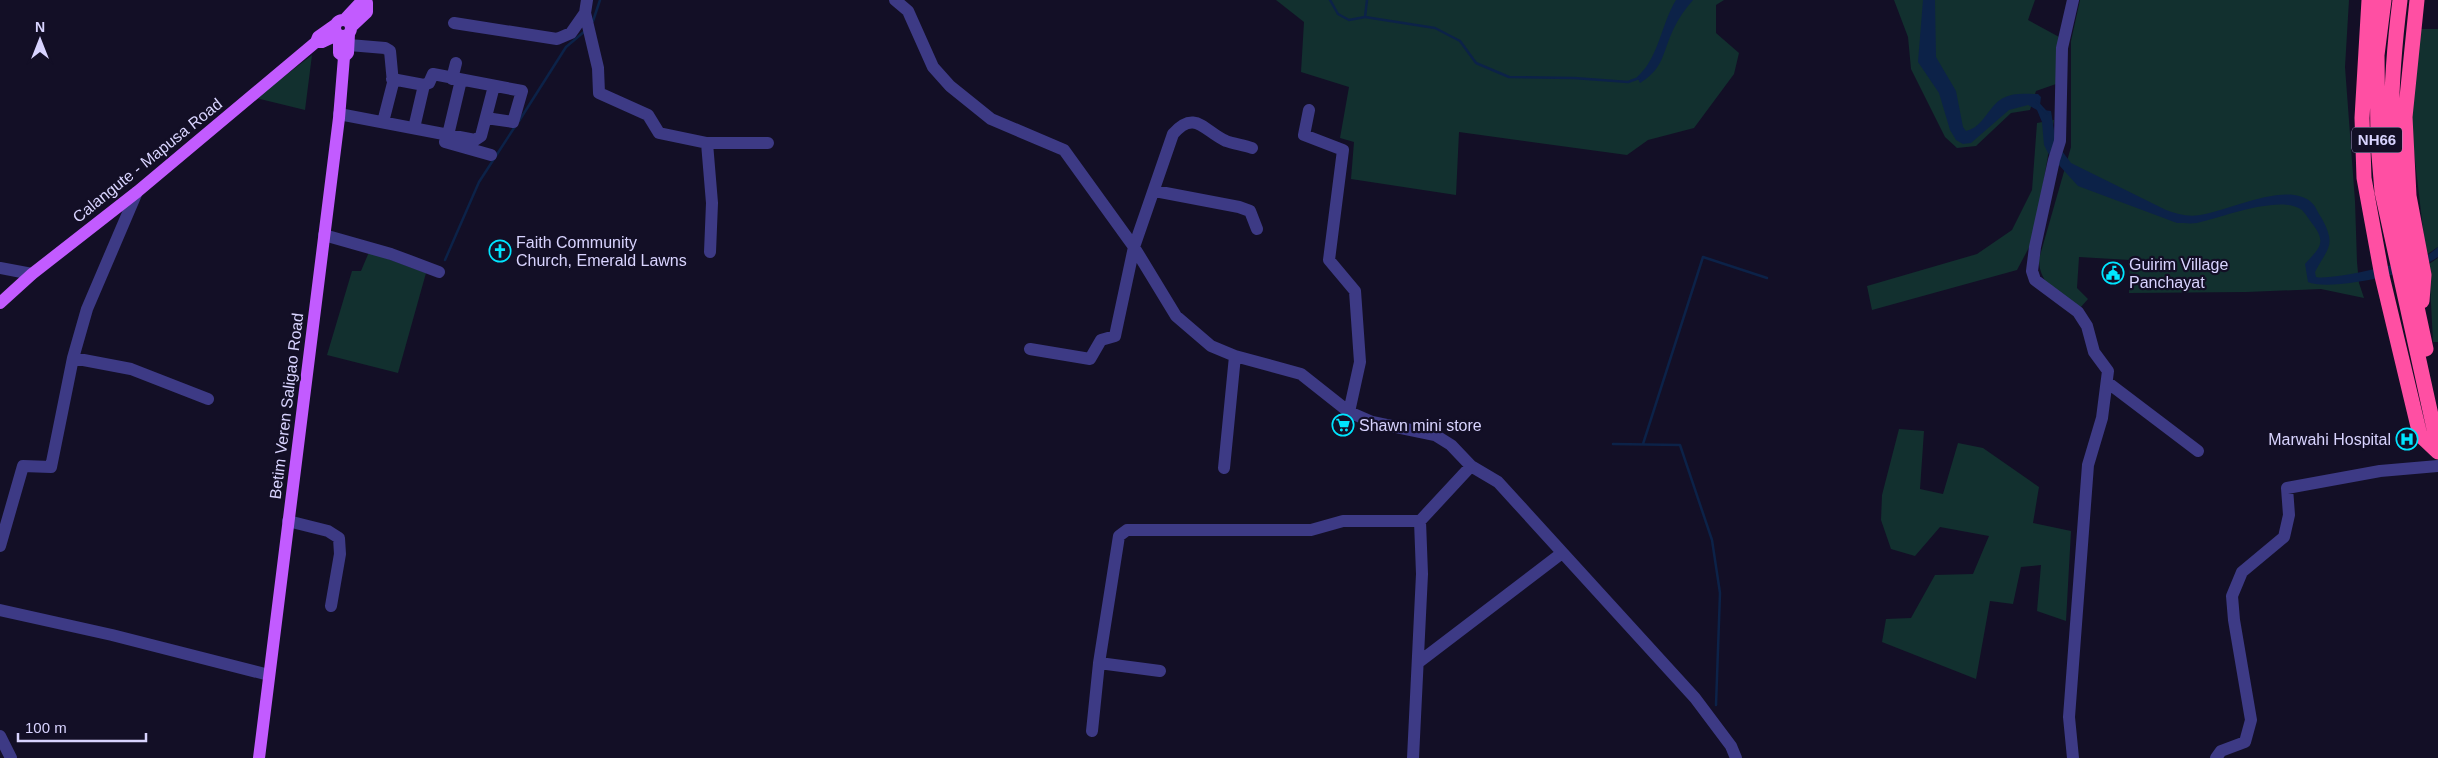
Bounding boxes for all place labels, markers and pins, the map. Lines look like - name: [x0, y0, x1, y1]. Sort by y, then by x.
- place label: Faith Community Church, Emerald Lawns: [516, 234, 687, 269]
- church icon: Faith Community Church, Emerald Lawns: [488, 239, 512, 263]
- place label: Guirim Village Panchayat: [2129, 256, 2228, 291]
- public building icon: Guirim Village Panchayat: [2101, 261, 2125, 285]
- supermarket icon: Shawn mini store: [1331, 413, 1355, 437]
- place label: Shawn mini store: [1359, 417, 1482, 434]
- hospital icon: Marwahi Hospital: [2395, 427, 2419, 451]
- place label: Marwahi Hospital: [2268, 431, 2391, 448]

